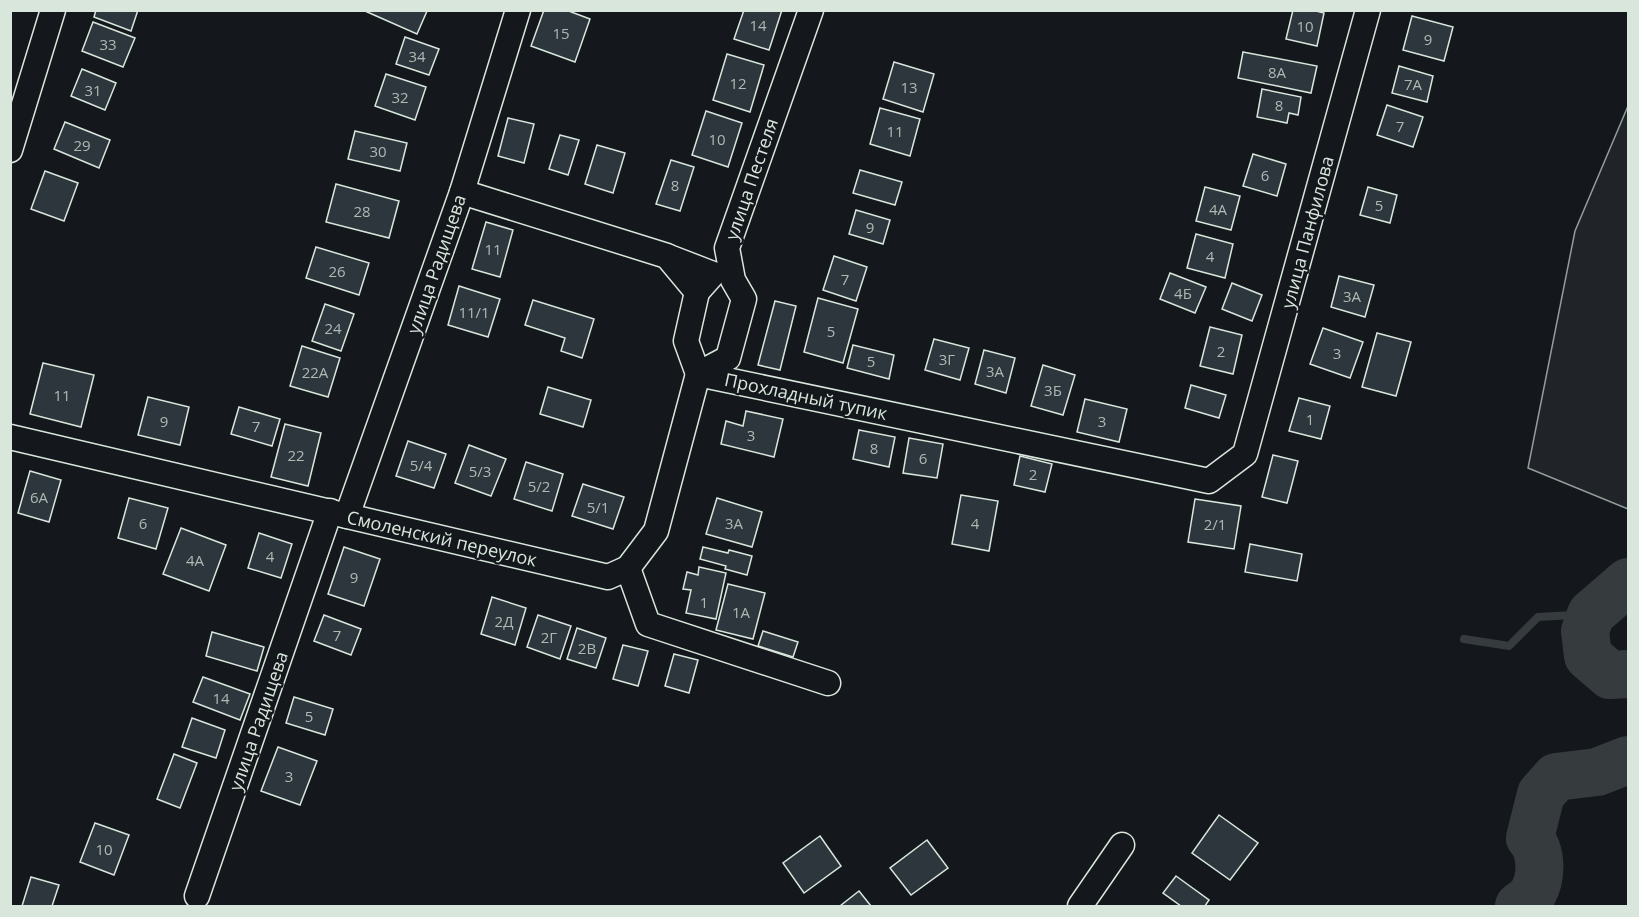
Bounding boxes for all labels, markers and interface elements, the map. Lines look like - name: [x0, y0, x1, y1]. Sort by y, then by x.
- house number: 14: [749, 15, 767, 35]
- house number: 10: [1296, 16, 1314, 36]
- house number: 15: [552, 23, 570, 43]
- house number: 9: [1424, 29, 1432, 49]
- house number: 33: [99, 34, 117, 54]
- house number: 34: [408, 46, 426, 66]
- house number: 8А: [1268, 62, 1287, 82]
- house number: 12: [729, 73, 747, 93]
- house number: 7А: [1404, 74, 1423, 94]
- house number: 13: [900, 77, 918, 97]
- house number: 31: [84, 80, 102, 100]
- house number: 32: [391, 87, 409, 107]
- house number: 8: [1275, 95, 1283, 115]
- street label: улица Пестеля: [719, 115, 783, 243]
- house number: 7: [1396, 116, 1404, 136]
- house number: 11: [886, 121, 904, 141]
- house number: 10: [708, 129, 726, 149]
- house number: 29: [73, 135, 91, 155]
- house number: 30: [369, 141, 387, 161]
- street label: улица Панфилова: [1275, 153, 1339, 311]
- house number: 6: [1261, 165, 1269, 185]
- house number: 8: [671, 175, 679, 195]
- street label: улица Радищева: [401, 191, 471, 337]
- house number: 5: [1375, 195, 1383, 215]
- house number: 4А: [1209, 199, 1228, 219]
- house number: 28: [353, 201, 371, 221]
- house number: 9: [866, 217, 874, 237]
- house number: 11: [484, 239, 502, 259]
- house number: 4: [1206, 246, 1215, 266]
- house number: 26: [328, 261, 346, 281]
- house number: 7: [841, 269, 849, 289]
- house number: 4Б: [1174, 283, 1192, 303]
- house number: 3А: [1343, 286, 1362, 306]
- house number: 11/1: [458, 302, 490, 322]
- house number: 24: [324, 318, 342, 338]
- house number: 5: [827, 321, 835, 341]
- house number: 2: [1217, 341, 1225, 361]
- house number: 3: [1333, 343, 1341, 363]
- house number: 3Г: [939, 349, 955, 369]
- house number: 5: [867, 351, 875, 371]
- house number: 3А: [986, 361, 1005, 381]
- house number: 22А: [302, 362, 329, 382]
- street label: Прохладный тупик: [722, 367, 890, 425]
- house number: 3Б: [1044, 380, 1062, 400]
- house number: 11: [53, 385, 71, 405]
- house number: 1: [1306, 409, 1314, 429]
- house number: 9: [160, 411, 168, 431]
- house number: 3: [1098, 411, 1106, 431]
- house number: 7: [252, 416, 260, 436]
- house number: 3: [747, 425, 755, 445]
- house number: 8: [870, 438, 878, 458]
- house number: 22: [287, 445, 305, 465]
- house number: 6: [919, 448, 927, 468]
- house number: 5/4: [410, 455, 433, 475]
- house number: 5/3: [469, 461, 491, 481]
- house number: 2: [1029, 464, 1037, 484]
- house number: 5/2: [528, 476, 550, 496]
- house number: 6А: [30, 487, 49, 507]
- house number: 5/1: [587, 497, 609, 517]
- street label: Смоленский переулок: [345, 504, 540, 572]
- house number: 6: [139, 513, 147, 533]
- house number: 3А: [725, 513, 744, 533]
- house number: 4: [971, 513, 980, 533]
- house number: 2/1: [1204, 514, 1226, 534]
- house number: 4: [266, 546, 275, 566]
- house number: 4А: [186, 550, 205, 570]
- house number: 9: [350, 567, 358, 587]
- house number: 1: [700, 592, 708, 612]
- house number: 1А: [732, 602, 751, 622]
- house number: 2Д: [495, 611, 513, 631]
- house number: 7: [333, 625, 341, 645]
- house number: 2Г: [541, 627, 557, 647]
- house number: 2В: [578, 638, 596, 658]
- street label: улица Радищева: [223, 648, 293, 794]
- house number: 14: [212, 688, 230, 708]
- house number: 5: [305, 706, 313, 726]
- house number: 3: [285, 766, 293, 786]
- house number: 10: [95, 839, 113, 859]

